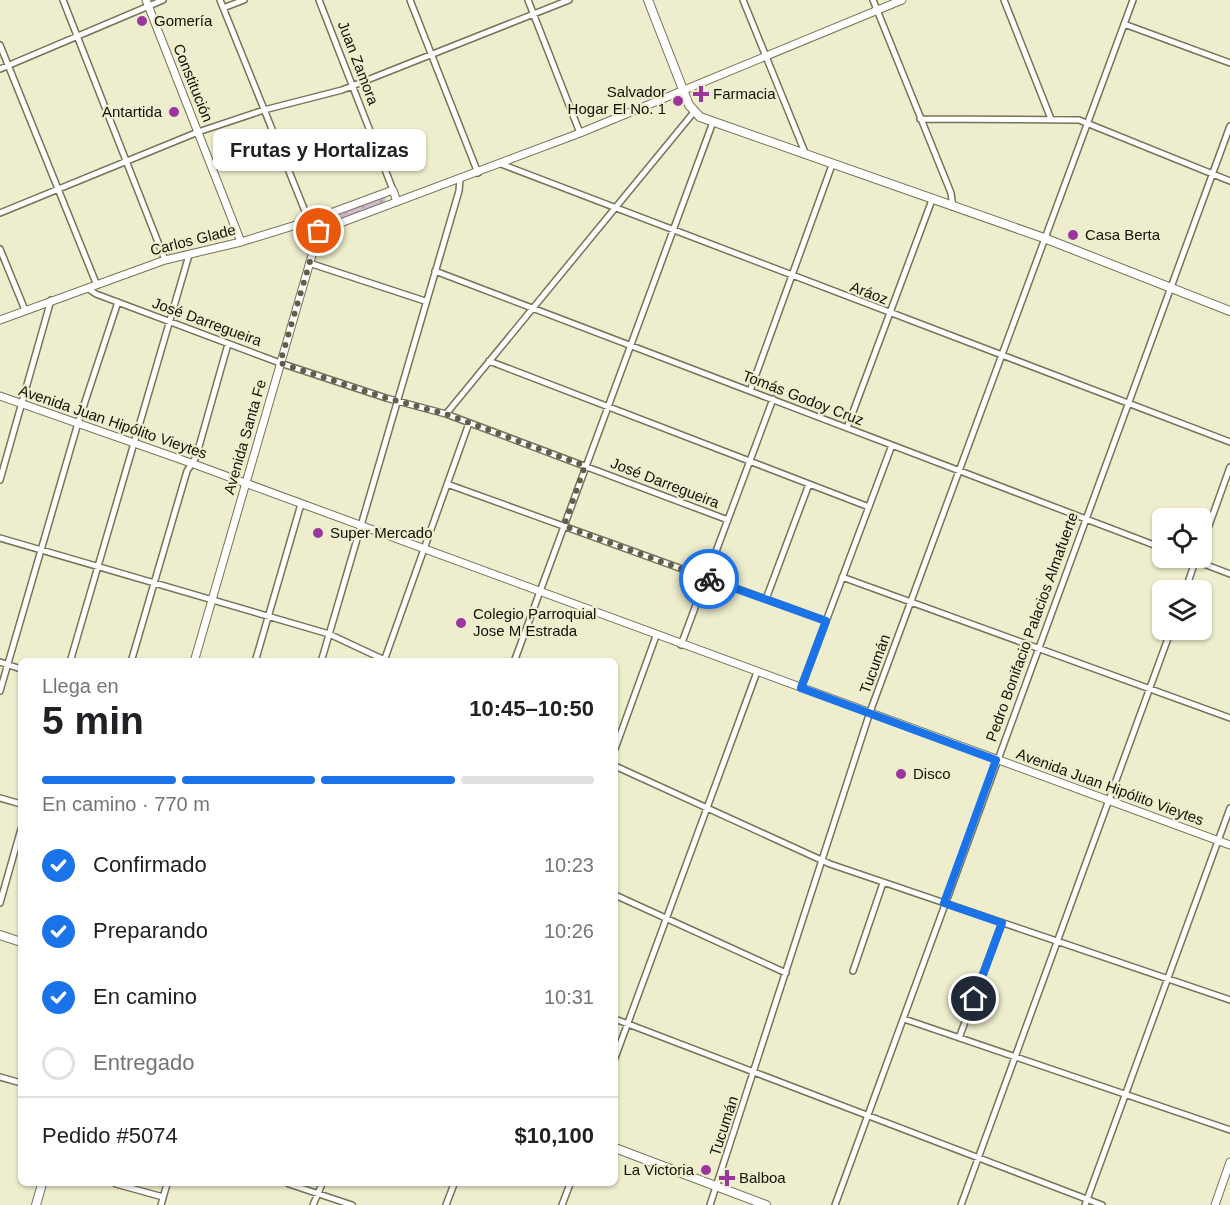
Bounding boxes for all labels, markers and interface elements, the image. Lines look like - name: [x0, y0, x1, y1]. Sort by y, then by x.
- place label: Gomería: [154, 12, 213, 29]
- marker: Gomería: [135, 14, 149, 28]
- street label: Juan Zamora: [335, 19, 382, 108]
- street label: Constitución: [170, 41, 217, 124]
- place label: Salvador Hogar El No. 1: [568, 83, 666, 117]
- place label: Farmacia: [713, 85, 776, 102]
- marker: Farmacia: [694, 87, 708, 101]
- marker: Salvador Hogar El No. 1: [671, 94, 685, 108]
- place label: Antartida: [102, 103, 163, 120]
- marker: Antartida: [167, 105, 181, 119]
- callout: Frutas y Hortalizas: [212, 129, 425, 171]
- text: Frutas y Hortalizas: [230, 139, 409, 161]
- pin: [293, 205, 344, 256]
- icon: bag: [302, 214, 335, 247]
- street label: Carlos Glade: [148, 221, 237, 258]
- place label: Casa Berta: [1085, 226, 1161, 243]
- marker: Casa Berta: [1066, 228, 1080, 242]
- street label: Aráoz: [848, 278, 891, 307]
- street label: José Darregueira: [150, 294, 265, 349]
- street label: Tomás Godoy Cruz: [740, 367, 866, 428]
- street label: Avenida Santa Fe: [220, 377, 269, 496]
- street label: Avenida Juan Hipólito Vieytes: [17, 381, 209, 462]
- street label: José Darregueira: [608, 454, 723, 511]
- map controls: [1152, 508, 1212, 640]
- button: locate: [1152, 508, 1212, 568]
- street label: Pedro Bonifacio Palacios Almafuerte: [982, 510, 1081, 744]
- place label: Super Mercado: [330, 524, 433, 541]
- marker: Super Mercado: [311, 526, 325, 540]
- courier: [679, 549, 739, 609]
- icon: bike: [693, 563, 726, 596]
- button: layers: [1152, 580, 1212, 640]
- place label: Colegio Parroquial Jose M Estrada: [473, 605, 596, 639]
- marker: Colegio Parroquial Jose M Estrada: [454, 616, 468, 630]
- street label: Tucumán: [856, 632, 893, 696]
- text: Llega en: [42, 675, 119, 697]
- text: 10:45–10:50: [469, 696, 594, 721]
- text: 5 min: [42, 699, 144, 742]
- street label: Avenida Juan Hipólito Vieytes: [1014, 745, 1206, 828]
- place label: Disco: [913, 765, 951, 782]
- marker: Disco: [894, 767, 908, 781]
- text: En camino · 770 m: [42, 793, 210, 815]
- icon: check: [42, 849, 75, 882]
- text: Confirmado: [93, 852, 207, 877]
- text: 10:23: [544, 854, 594, 876]
- icon: check: [42, 915, 75, 948]
- text: Preparando: [93, 918, 208, 943]
- text: 10:26: [544, 920, 594, 942]
- pin: [948, 973, 999, 1024]
- icon: check: [42, 981, 75, 1014]
- icon: home: [957, 982, 990, 1015]
- text: En camino: [93, 984, 197, 1009]
- text: 10:31: [544, 986, 594, 1008]
- text: Entregado: [93, 1050, 195, 1075]
- street label: Tucumán: [706, 1094, 741, 1158]
- text: Pedido #5074: [42, 1123, 178, 1148]
- text: $10,100: [514, 1123, 594, 1148]
- place label: La Victoria: [623, 1161, 695, 1178]
- marker: La Victoria: [699, 1163, 713, 1177]
- place label: Balboa: [739, 1169, 786, 1186]
- marker: Balboa: [720, 1171, 734, 1185]

